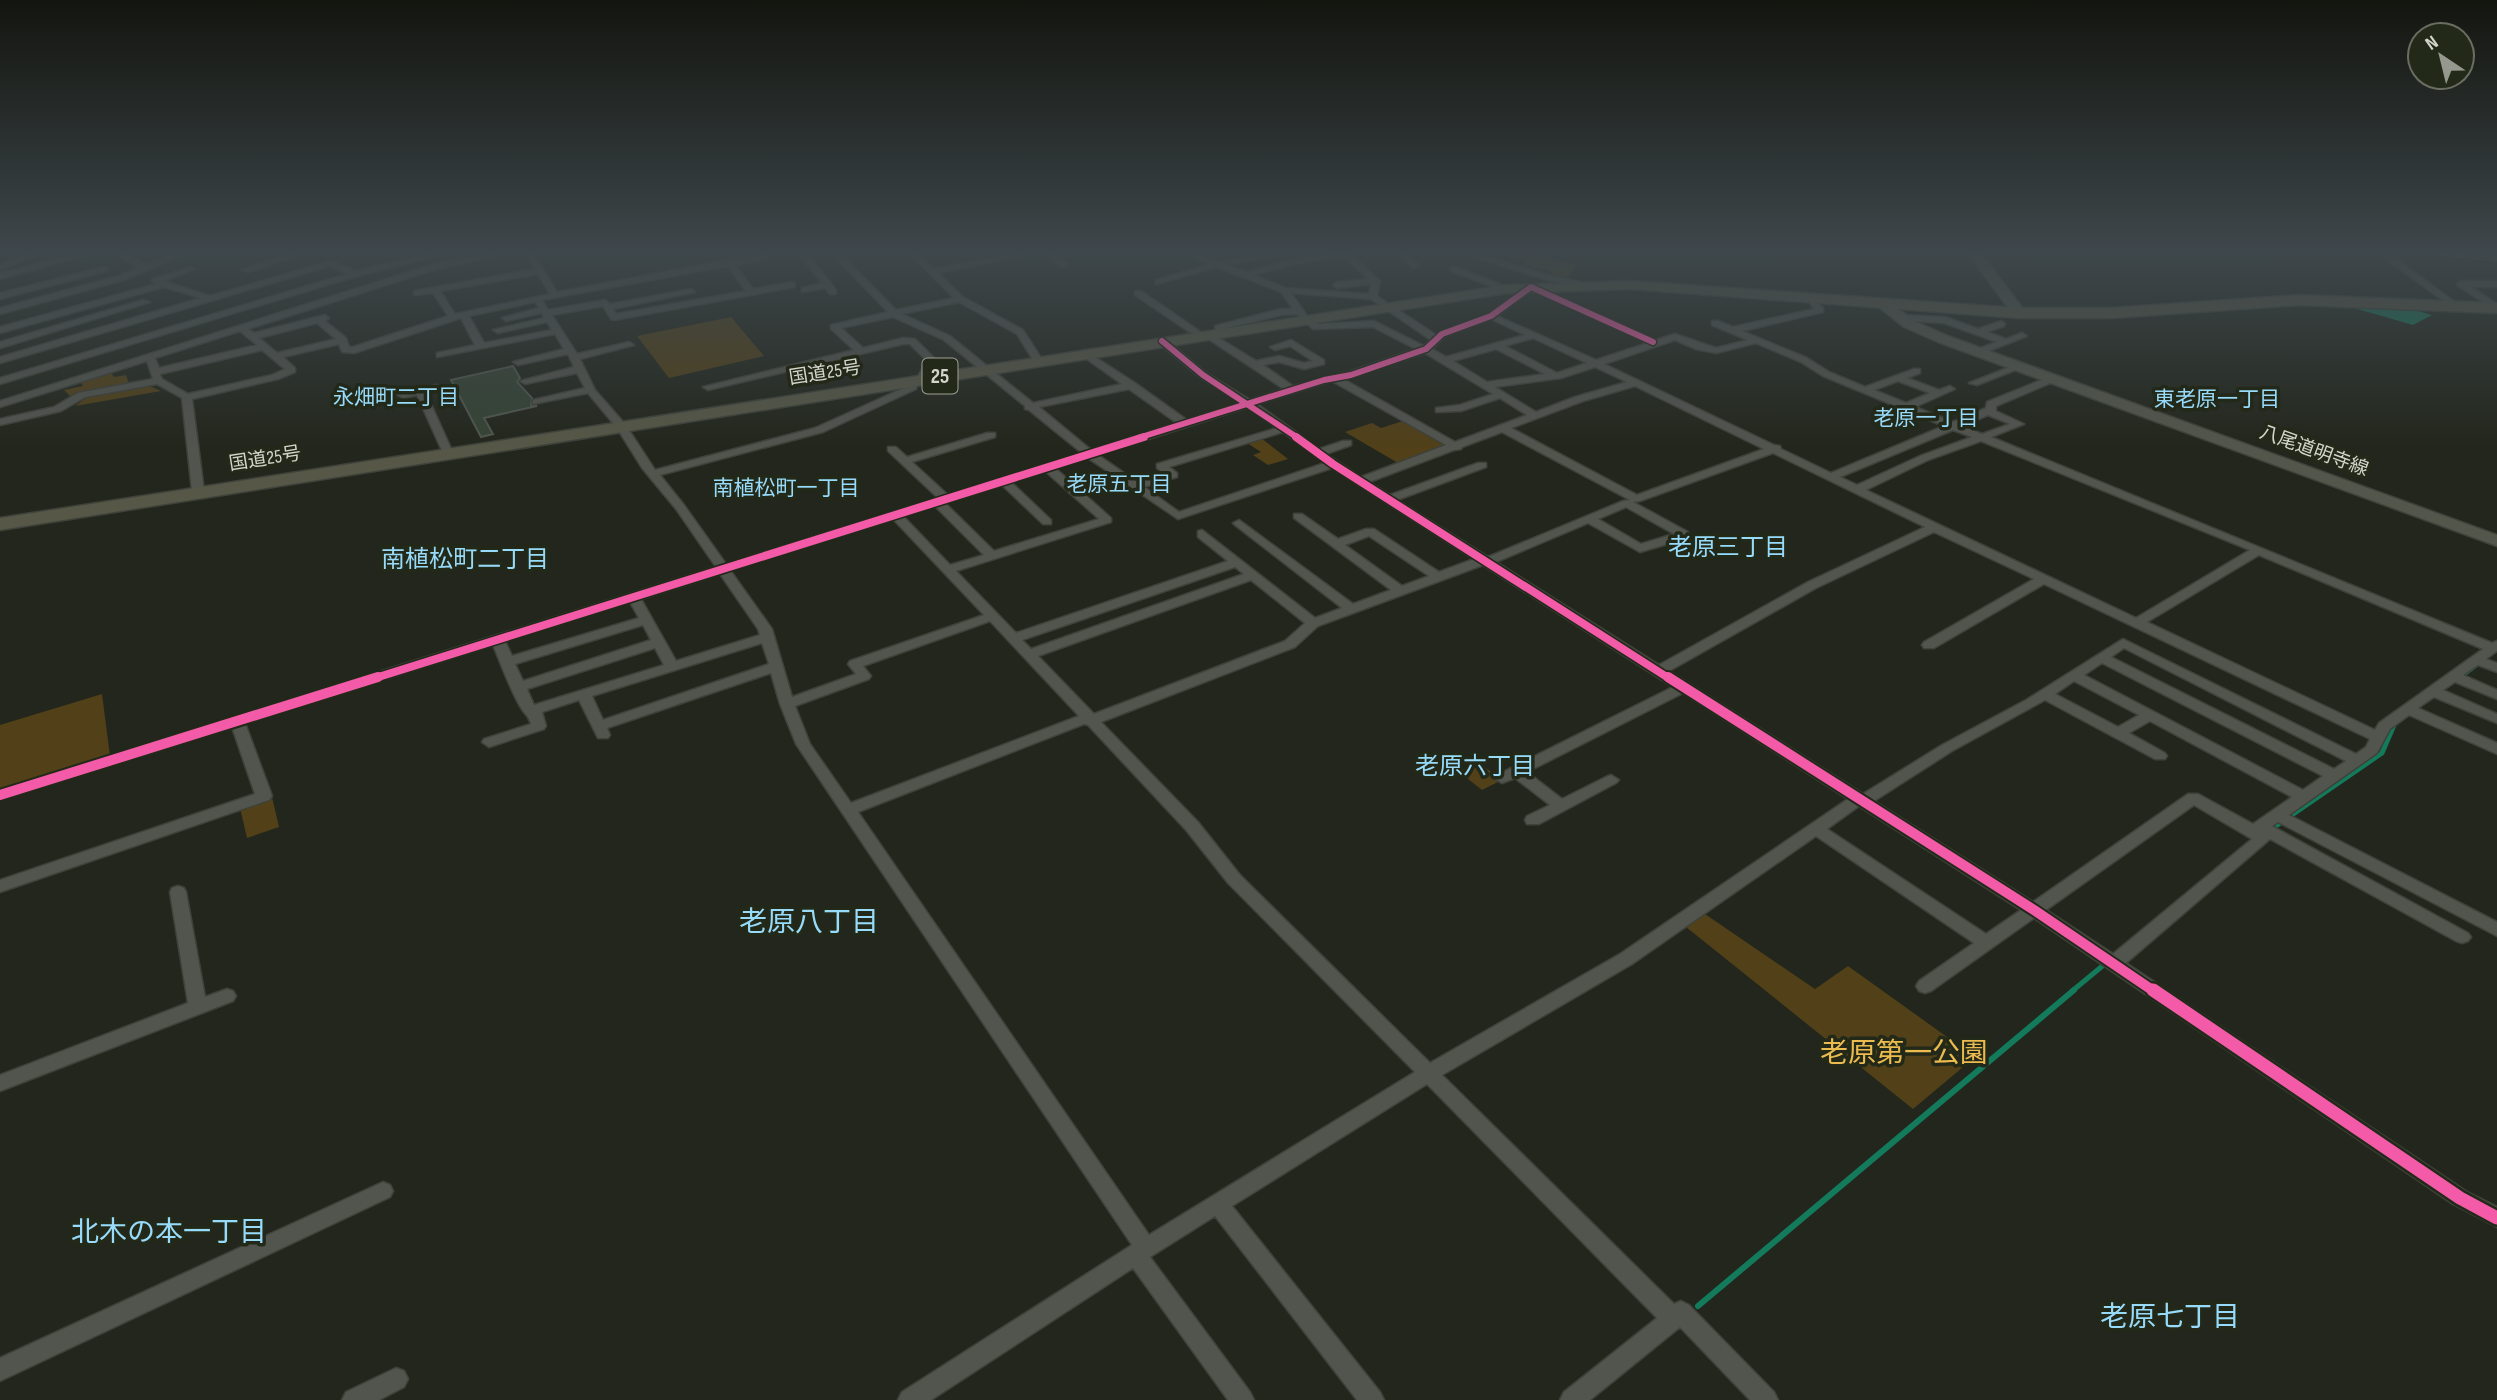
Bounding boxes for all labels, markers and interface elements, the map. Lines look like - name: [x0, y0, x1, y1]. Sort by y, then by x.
- north arrow: [2406, 21, 2476, 91]
- text: N: [2421, 31, 2443, 56]
- street label: 国道25号: [787, 356, 863, 390]
- road number: 25: [922, 358, 958, 394]
- district label: 永畑町二丁目: [333, 385, 459, 410]
- district label: 東老原一丁目: [2154, 387, 2280, 412]
- district label: 老原一丁目: [1874, 406, 1979, 431]
- street label: 八尾道明寺線: [2256, 421, 2372, 481]
- street label: 国道25号: [227, 442, 303, 476]
- district label: 老原五丁目: [1067, 472, 1172, 497]
- district label: 南植松町一丁目: [713, 476, 860, 501]
- district label: 老原三丁目: [1668, 533, 1788, 562]
- district label: 南植松町二丁目: [381, 545, 549, 574]
- district label: 老原六丁目: [1415, 752, 1535, 781]
- district label: 老原八丁目: [739, 906, 879, 939]
- park label: 老原第一公園: [1820, 1037, 1988, 1070]
- district label: 北木の本一丁目: [71, 1216, 267, 1249]
- district label: 老原七丁目: [2100, 1301, 2240, 1334]

